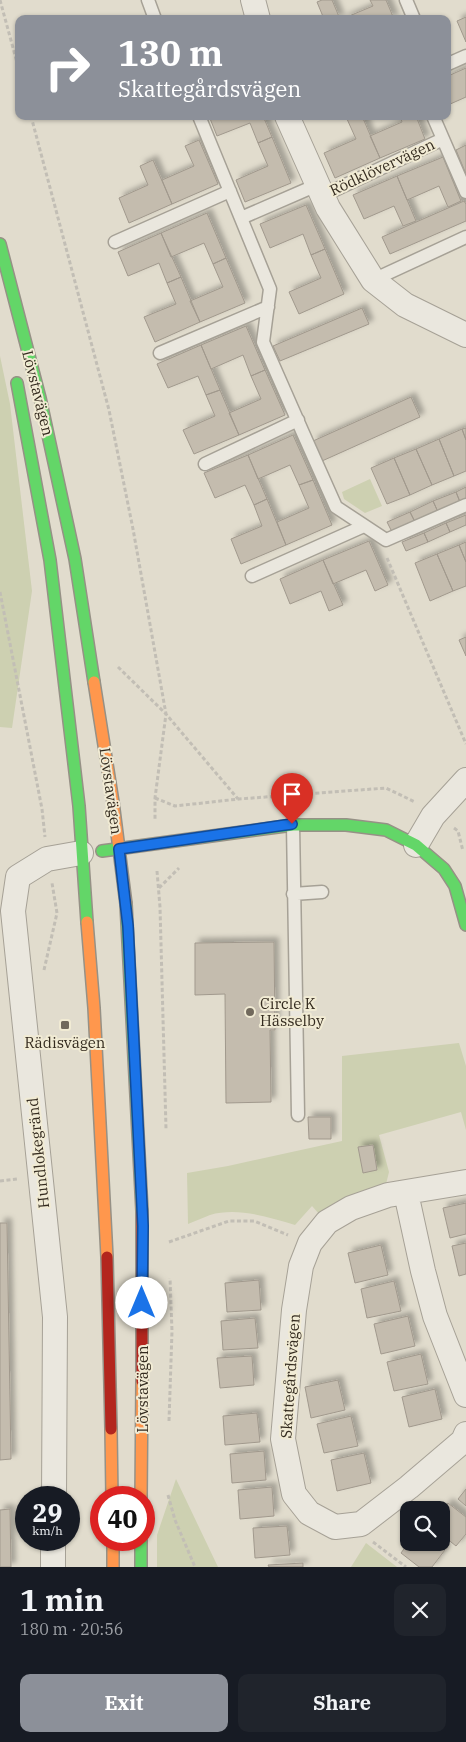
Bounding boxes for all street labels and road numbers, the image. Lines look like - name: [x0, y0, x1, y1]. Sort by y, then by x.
- street label: Rödklövervägen: [326, 134, 438, 200]
- street label: Lövstavägen: [18, 348, 58, 438]
- street label: Lövstavägen: [96, 746, 127, 836]
- street label: Hundlokegränd: [23, 1097, 53, 1209]
- street label: Skattegårdsvägen: [276, 1313, 304, 1439]
- street label: Lövstavägen: [133, 1345, 152, 1433]

